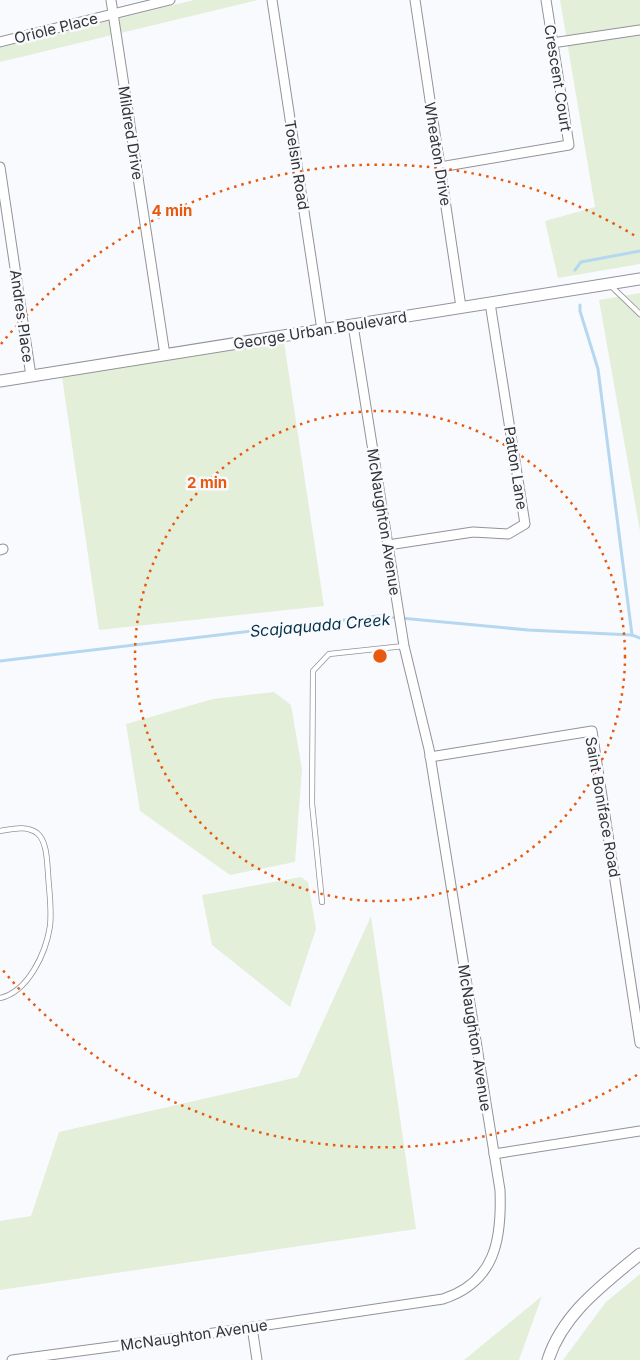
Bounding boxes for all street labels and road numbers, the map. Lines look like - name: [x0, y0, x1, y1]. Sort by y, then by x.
- street label: Oriole Place: [12, 8, 100, 48]
- street label: Crescent Court: [540, 23, 576, 133]
- street label: Mildred Drive: [114, 85, 148, 181]
- street label: Wheaton Drive: [420, 101, 456, 207]
- street label: Toelsin Road: [281, 119, 313, 211]
- street label: Andres Place: [6, 268, 38, 364]
- street label: George Urban Boulevard: [232, 307, 408, 353]
- street label: Patton Lane: [500, 425, 532, 511]
- street label: McNaughton Avenue: [363, 447, 405, 597]
- street label: Saint Boniface Road: [581, 735, 625, 879]
- street label: McNaughton Avenue: [454, 963, 496, 1113]
- street label: McNaughton Avenue: [119, 1315, 269, 1355]

